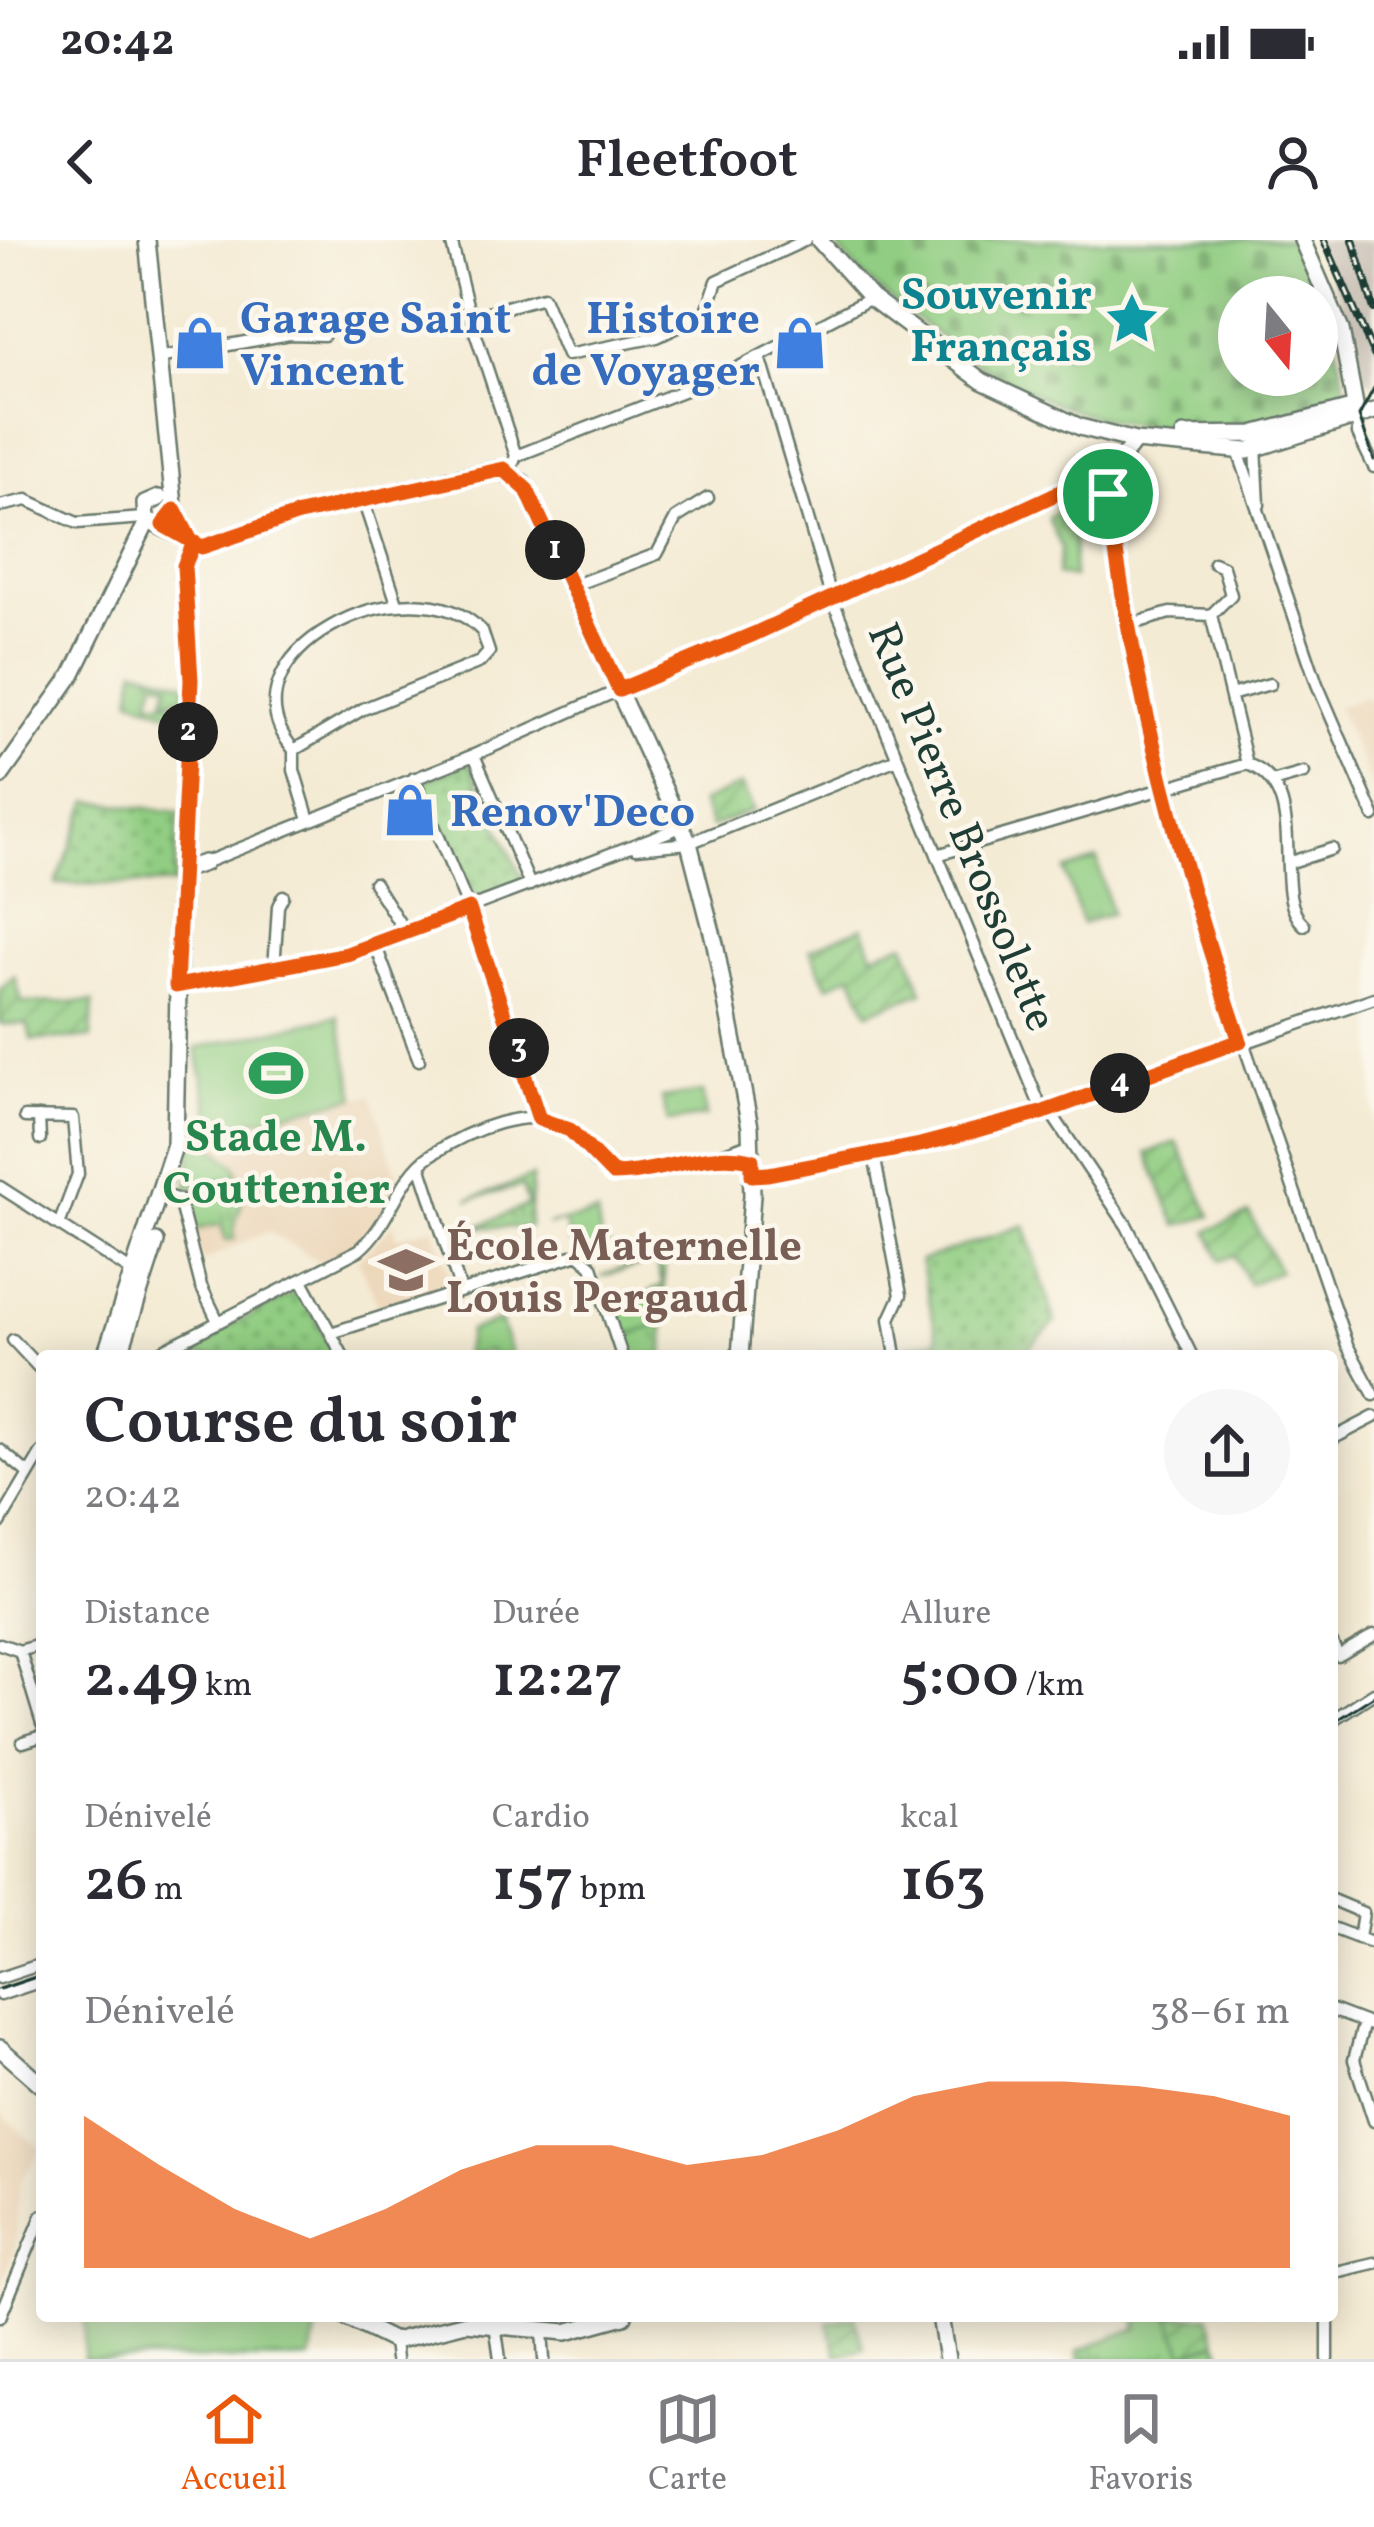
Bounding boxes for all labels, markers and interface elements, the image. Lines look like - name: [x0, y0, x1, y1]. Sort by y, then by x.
- text: 20:42: [60, 11, 174, 74]
- text: Fleetfoot: [576, 125, 798, 200]
- icon: back: [48, 129, 114, 195]
- icon: person: [1260, 129, 1326, 195]
- place label: Souvenir Français: [901, 266, 1092, 381]
- north arrow: [1218, 276, 1338, 396]
- map controls: [1218, 276, 1338, 396]
- place label: Garage Saint Vincent: [240, 290, 511, 405]
- place label: Histoire de Voyager: [532, 290, 760, 405]
- place icon: Souvenir Français: [1103, 290, 1161, 348]
- shop icon: Garage Saint Vincent: [171, 314, 229, 372]
- shop icon: Histoire de Voyager: [771, 314, 829, 372]
- pin: [1057, 443, 1159, 545]
- icon: arrive: [1075, 461, 1141, 527]
- pin: 1: [525, 520, 585, 580]
- text: 1: [548, 527, 562, 573]
- street label: Rue Pierre Brossolette: [849, 614, 1071, 1041]
- pin: 2: [158, 702, 218, 762]
- text: 2: [179, 709, 197, 755]
- shop icon: Renov'Deco: [381, 781, 439, 839]
- place label: Renov'Deco: [450, 783, 695, 846]
- pin: 3: [489, 1018, 549, 1078]
- text: 3: [511, 1025, 527, 1071]
- sports icon: Stade M. Couttenier: [247, 1044, 305, 1102]
- pin: 4: [1090, 1053, 1150, 1113]
- text: 4: [1110, 1060, 1130, 1106]
- place label: Stade M. Couttenier: [162, 1108, 390, 1223]
- place label: École Maternelle Louis Pergaud: [446, 1217, 802, 1332]
- school or university icon: École Maternelle Louis Pergaud: [377, 1241, 435, 1299]
- text: Course du soir: [84, 1379, 517, 1471]
- button: share: [1164, 1389, 1290, 1515]
- text: 20:42: [84, 1470, 181, 1524]
- text: Distance: [84, 1592, 210, 1638]
- text: Durée: [492, 1592, 580, 1638]
- text: Allure: [900, 1592, 991, 1638]
- text: 2.49: [84, 1638, 198, 1721]
- text: 12:27: [492, 1638, 623, 1721]
- text: 5:00: [900, 1638, 1019, 1721]
- text: km: [198, 1664, 252, 1710]
- text: /km: [1019, 1664, 1085, 1710]
- text: Dénivelé: [84, 1796, 212, 1842]
- text: Cardio: [492, 1796, 590, 1842]
- text: kcal: [900, 1796, 959, 1842]
- text: 26: [84, 1842, 147, 1925]
- text: 157: [492, 1842, 573, 1925]
- text: 163: [900, 1842, 986, 1925]
- text: m: [147, 1868, 183, 1914]
- text: bpm: [573, 1868, 646, 1914]
- text: Dénivelé: [84, 1986, 235, 2040]
- text: 38–61 m: [1150, 1986, 1290, 2040]
- tab: Accueil: [181, 2386, 287, 2504]
- tab: Carte: [648, 2386, 727, 2504]
- tab: Favoris: [1088, 2386, 1193, 2504]

